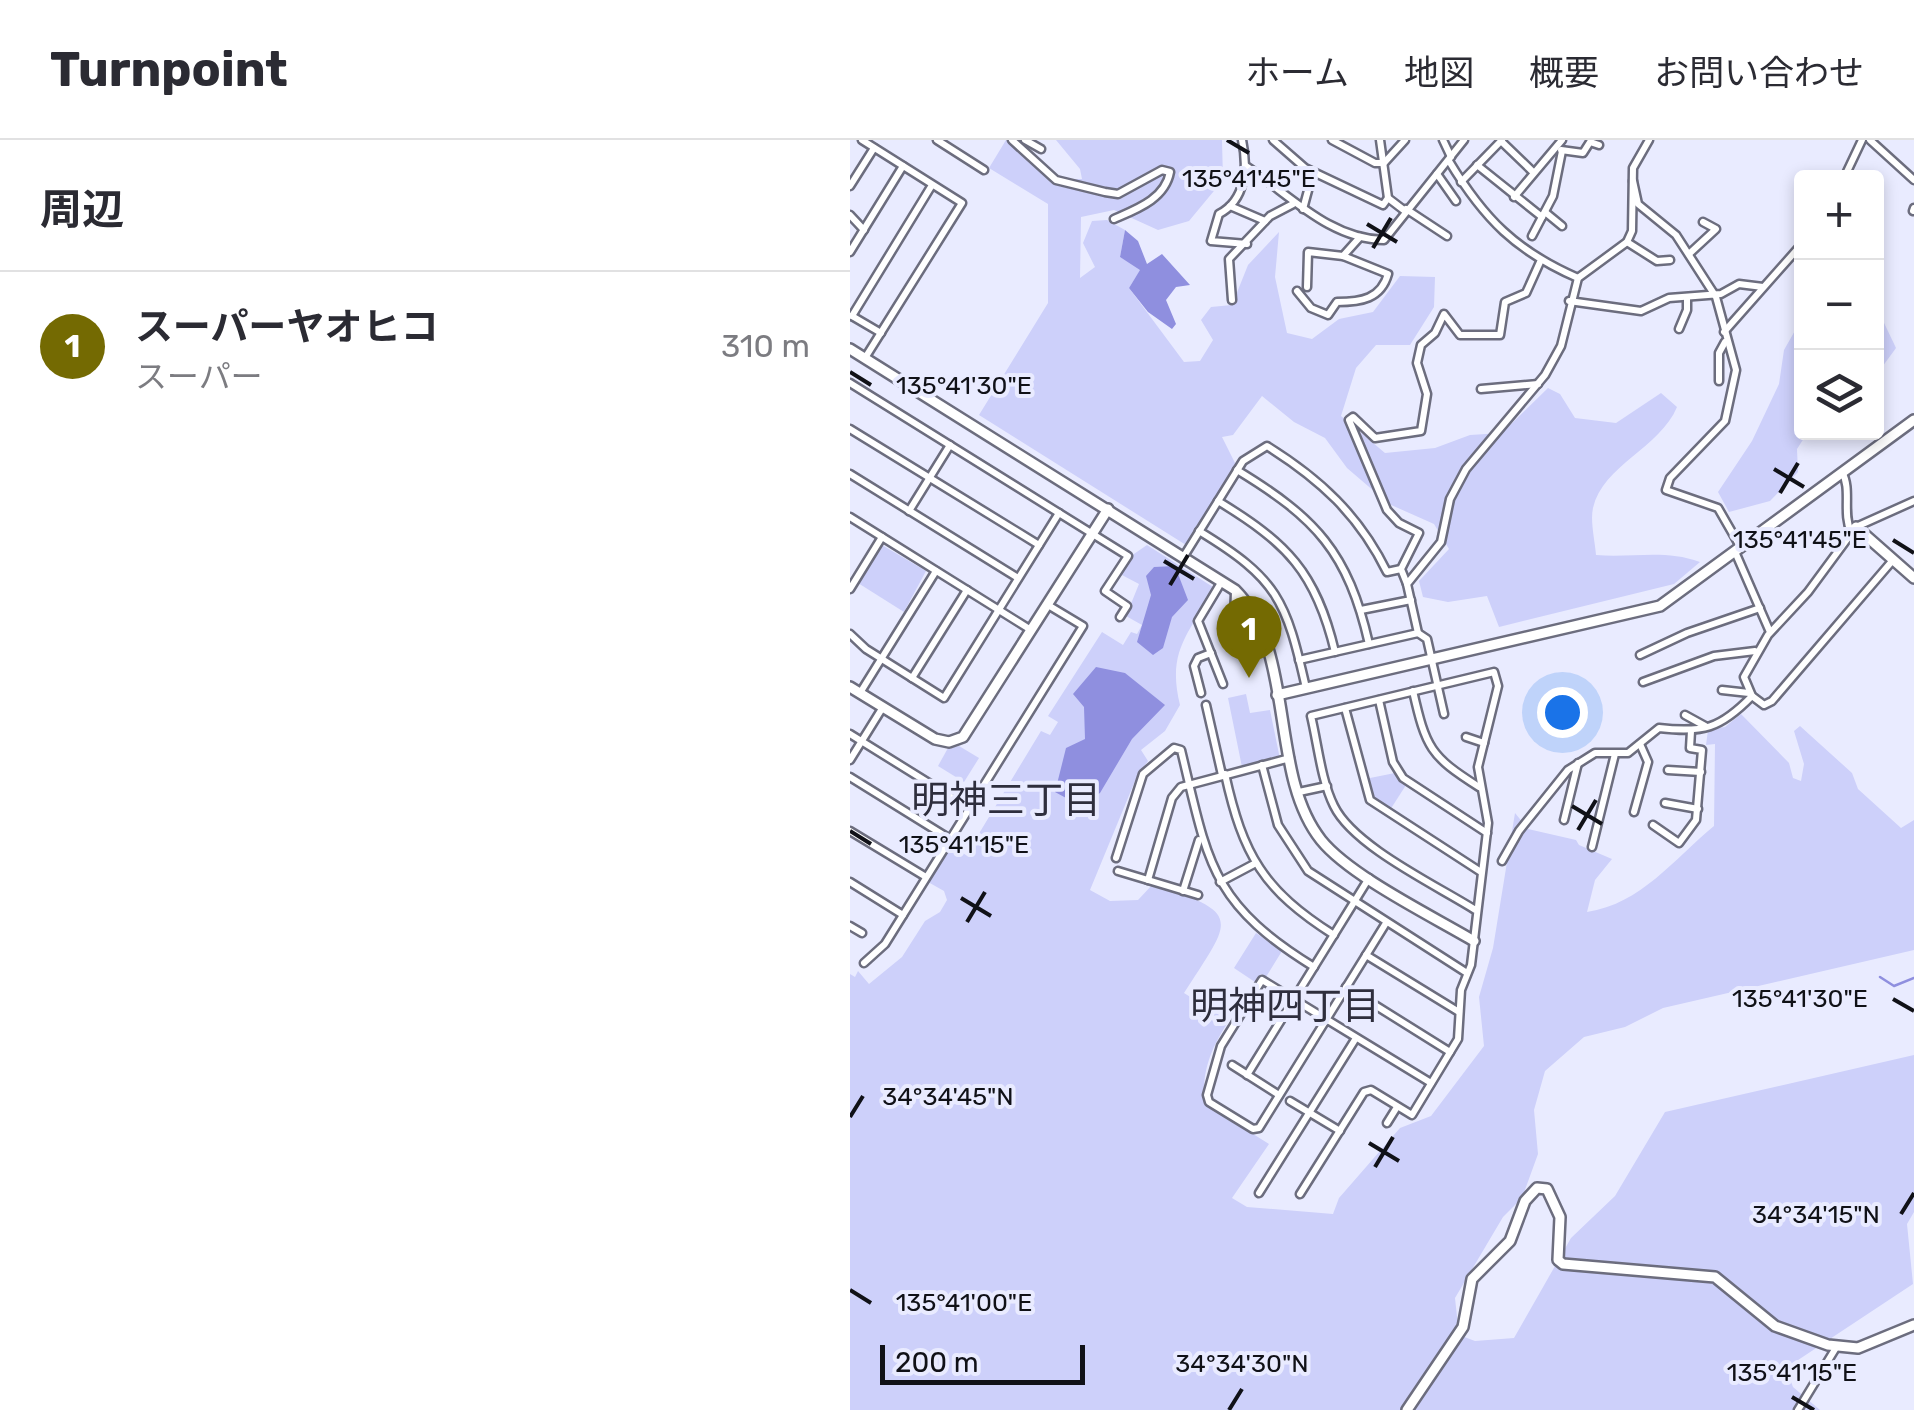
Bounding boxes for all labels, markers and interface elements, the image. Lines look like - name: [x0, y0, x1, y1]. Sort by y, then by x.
- text: Turnpoint: [50, 41, 288, 98]
- text: ホーム: [1245, 52, 1349, 94]
- text: 地図: [1404, 52, 1474, 94]
- text: 概要: [1529, 52, 1599, 94]
- text: お問い合わせ: [1654, 52, 1864, 94]
- text: 135°41'45"E: [1182, 164, 1316, 193]
- map controls: [1794, 170, 1884, 440]
- button: +: [1794, 170, 1884, 260]
- text: 周辺: [40, 185, 124, 235]
- button: −: [1794, 260, 1884, 350]
- text: スーパーヤオヒコ: [135, 304, 439, 350]
- text: 1: [65, 327, 80, 365]
- text: 310 m: [721, 327, 810, 365]
- button: layers: [1794, 350, 1884, 440]
- text: スーパー: [135, 358, 263, 396]
- text: 135°41'30"E: [896, 371, 1032, 400]
- text: 135°41'45"E: [1733, 525, 1867, 554]
- pin: 1: [1216, 596, 1282, 678]
- your location: [1537, 687, 1588, 738]
- district label: 明神三丁目: [911, 777, 1101, 823]
- text: 135°41'15"E: [899, 830, 1029, 859]
- district label: 明神四丁目: [1190, 983, 1380, 1029]
- text: 135°41'30"E: [1732, 984, 1868, 1013]
- text: 34°34'45"N: [882, 1082, 1014, 1111]
- text: 34°34'15"N: [1752, 1200, 1880, 1229]
- text: 135°41'00"E: [896, 1288, 1032, 1317]
- scale bar: [880, 1340, 1085, 1384]
- text: 200 m: [895, 1346, 979, 1379]
- text: 34°34'30"N: [1175, 1349, 1309, 1378]
- text: 135°41'15"E: [1727, 1358, 1857, 1387]

